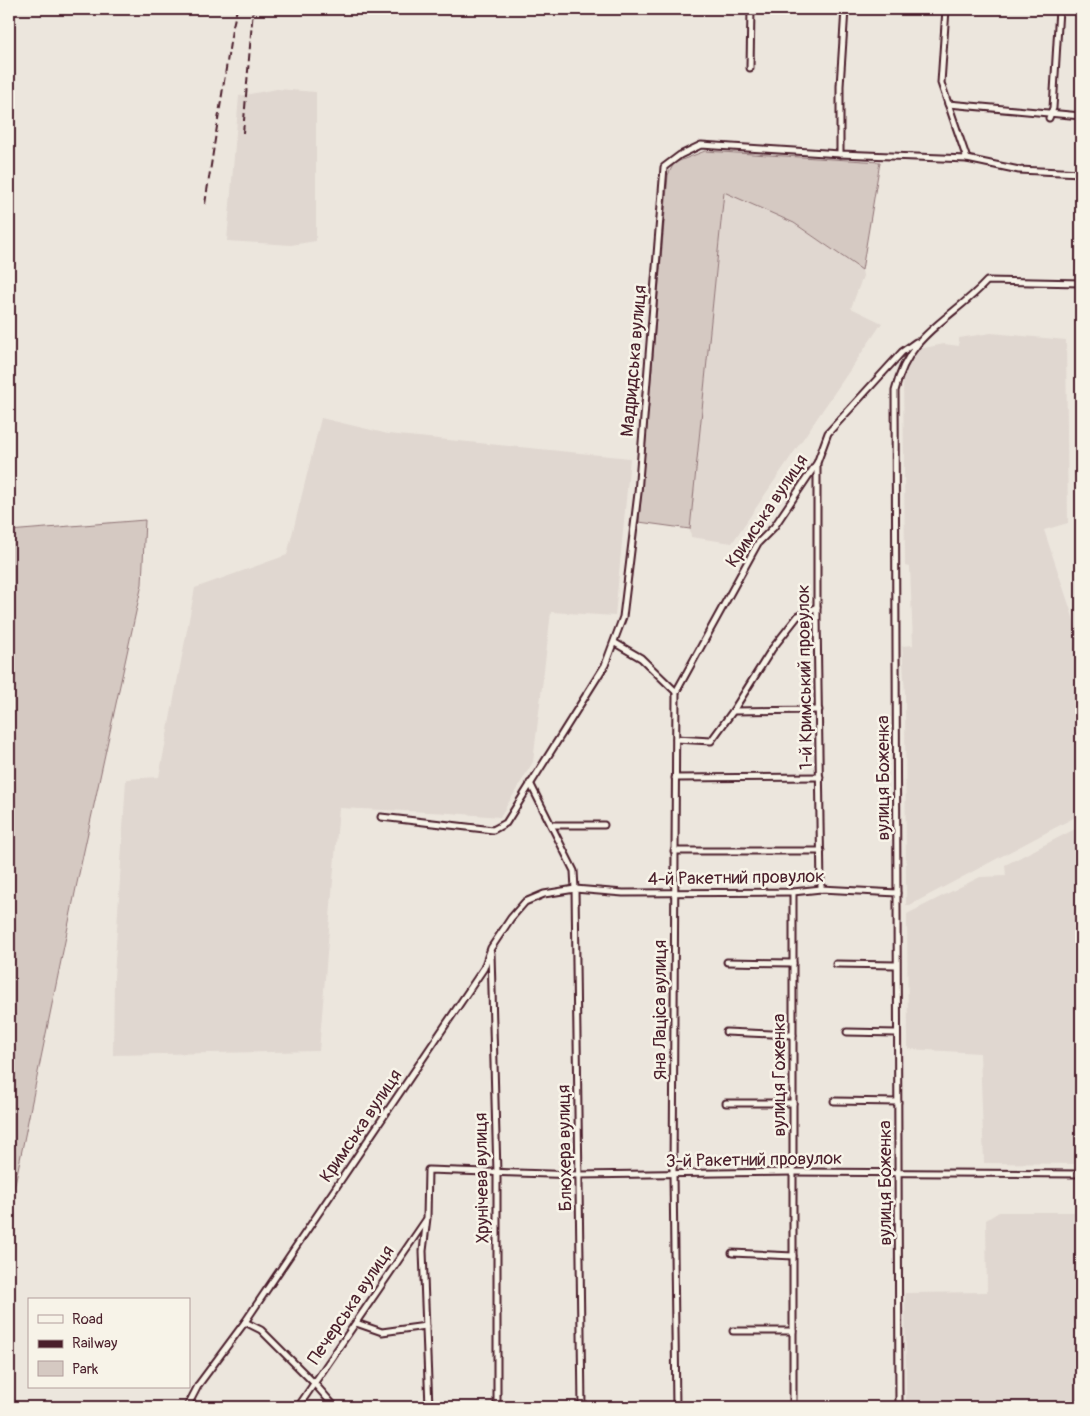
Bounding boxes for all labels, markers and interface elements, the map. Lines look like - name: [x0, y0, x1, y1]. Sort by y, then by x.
- street label: Мадридська вулиця: [616, 284, 652, 438]
- street label: Кримська вулиця: [721, 450, 813, 572]
- street label: 1-й Кримський провулок: [792, 584, 818, 770]
- street label: вулиця Боженка: [872, 715, 895, 841]
- street label: 4-й Ракетний провулок: [647, 865, 825, 891]
- street label: Яна Лаціса вулиця: [649, 940, 672, 1080]
- street label: вулиця Гоженка: [768, 1014, 791, 1137]
- street label: Кримська вулиця: [315, 1065, 407, 1187]
- street label: Блюхера вулиця: [552, 1084, 578, 1212]
- street label: Хрунічева вулиця: [469, 1112, 495, 1244]
- street label: вулиця Боженка: [874, 1120, 897, 1246]
- street label: 3-й Ракетний провулок: [666, 1147, 842, 1173]
- street label: Печерська вулиця: [303, 1241, 399, 1369]
- legend: [28, 1298, 190, 1388]
- text: Road: [72, 1310, 103, 1329]
- text: Railway: [72, 1334, 118, 1353]
- text: Park: [72, 1360, 99, 1379]

